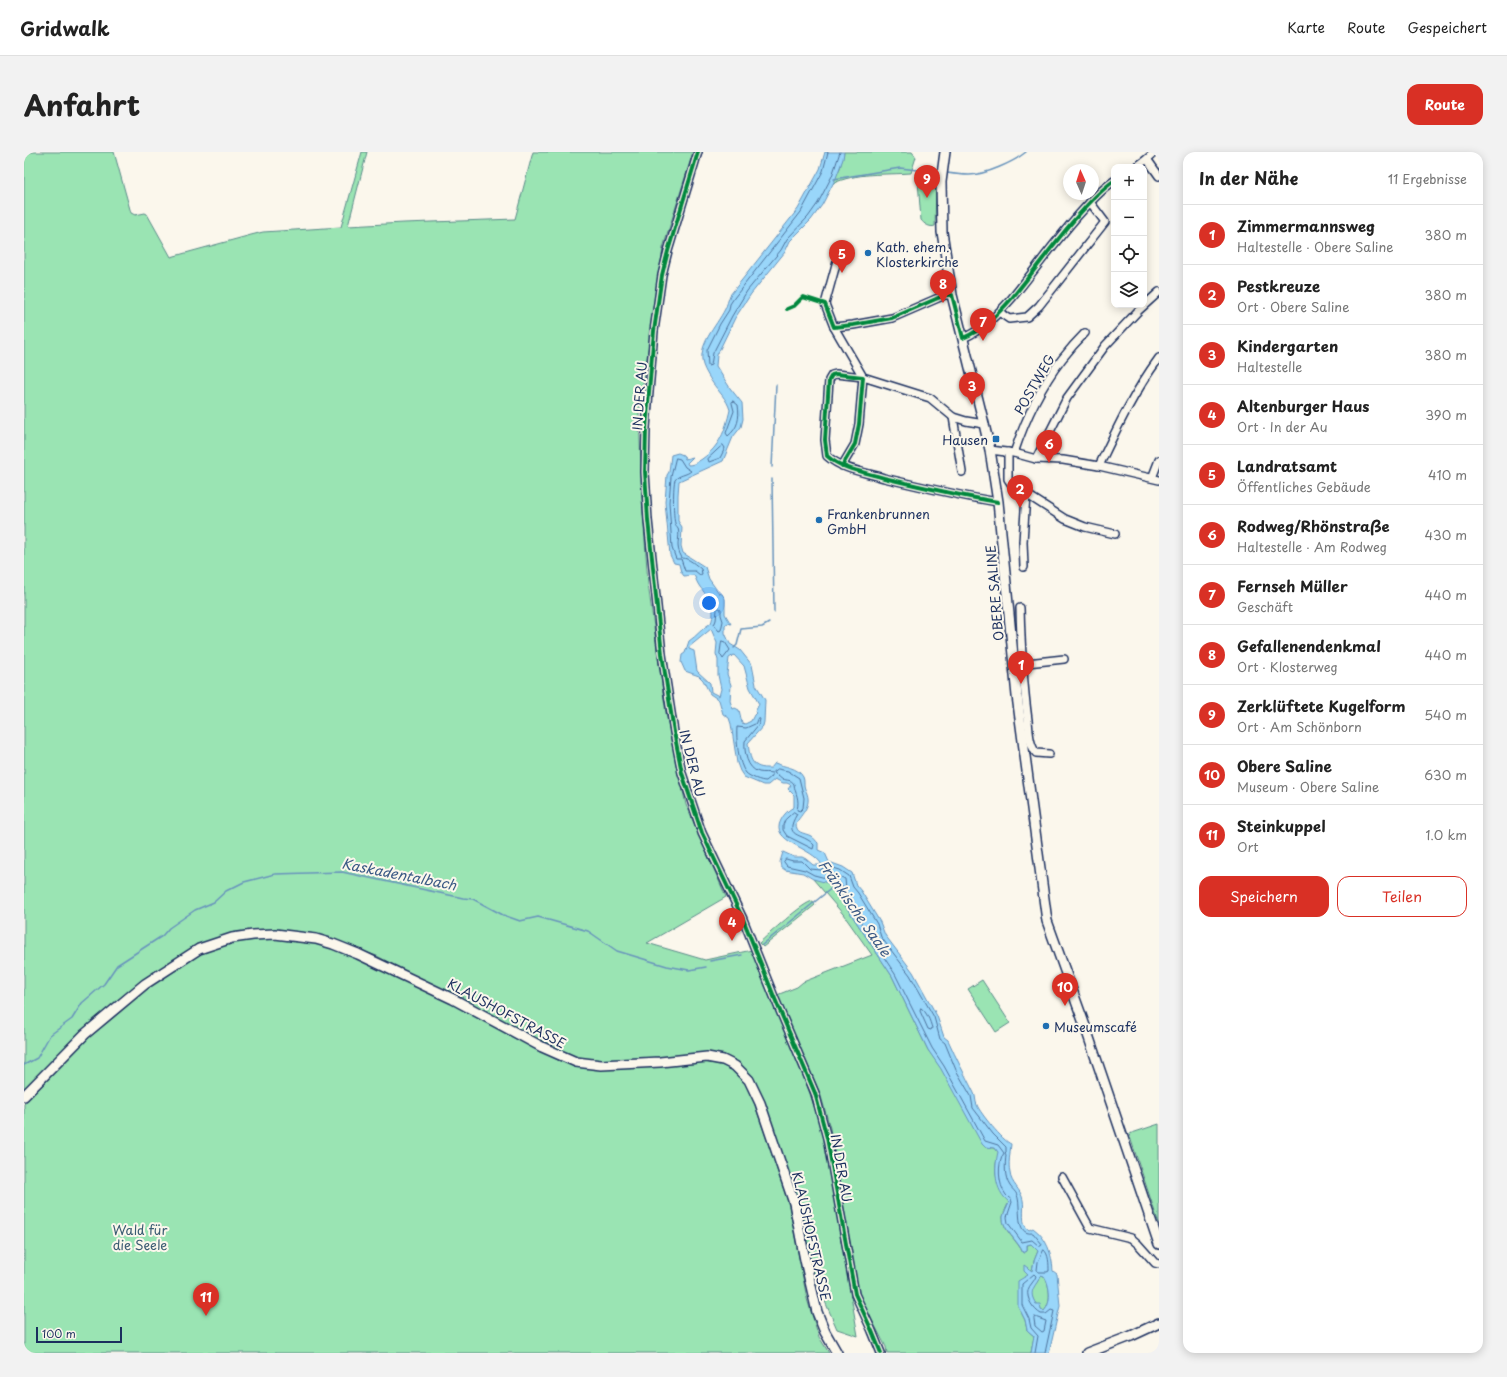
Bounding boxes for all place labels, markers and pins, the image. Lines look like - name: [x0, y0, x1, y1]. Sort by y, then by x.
- pin: 9: [914, 165, 940, 198]
- place label: Kath. ehem. Klosterkirche: [876, 237, 959, 271]
- pin: 5: [829, 240, 855, 273]
- marker: Kath. ehem. Klosterkirche: [863, 248, 873, 258]
- pin: 8: [930, 270, 956, 303]
- pin: 7: [970, 308, 996, 341]
- pin: 3: [959, 372, 985, 405]
- place label: Hausen: [942, 430, 988, 449]
- pin: 6: [1036, 430, 1062, 463]
- marker: Hausen: [991, 434, 1001, 444]
- pin: 2: [1007, 475, 1033, 508]
- place label: Frankenbrunnen GmbH: [827, 504, 930, 538]
- marker: Frankenbrunnen GmbH: [814, 515, 824, 525]
- pin: 1: [1008, 651, 1034, 684]
- pin: 4: [719, 908, 745, 941]
- pin: 10: [1052, 973, 1078, 1006]
- place label: Museumscafé: [1054, 1017, 1137, 1036]
- marker: Museumscafé: [1041, 1021, 1051, 1031]
- pin: 11: [193, 1283, 219, 1316]

